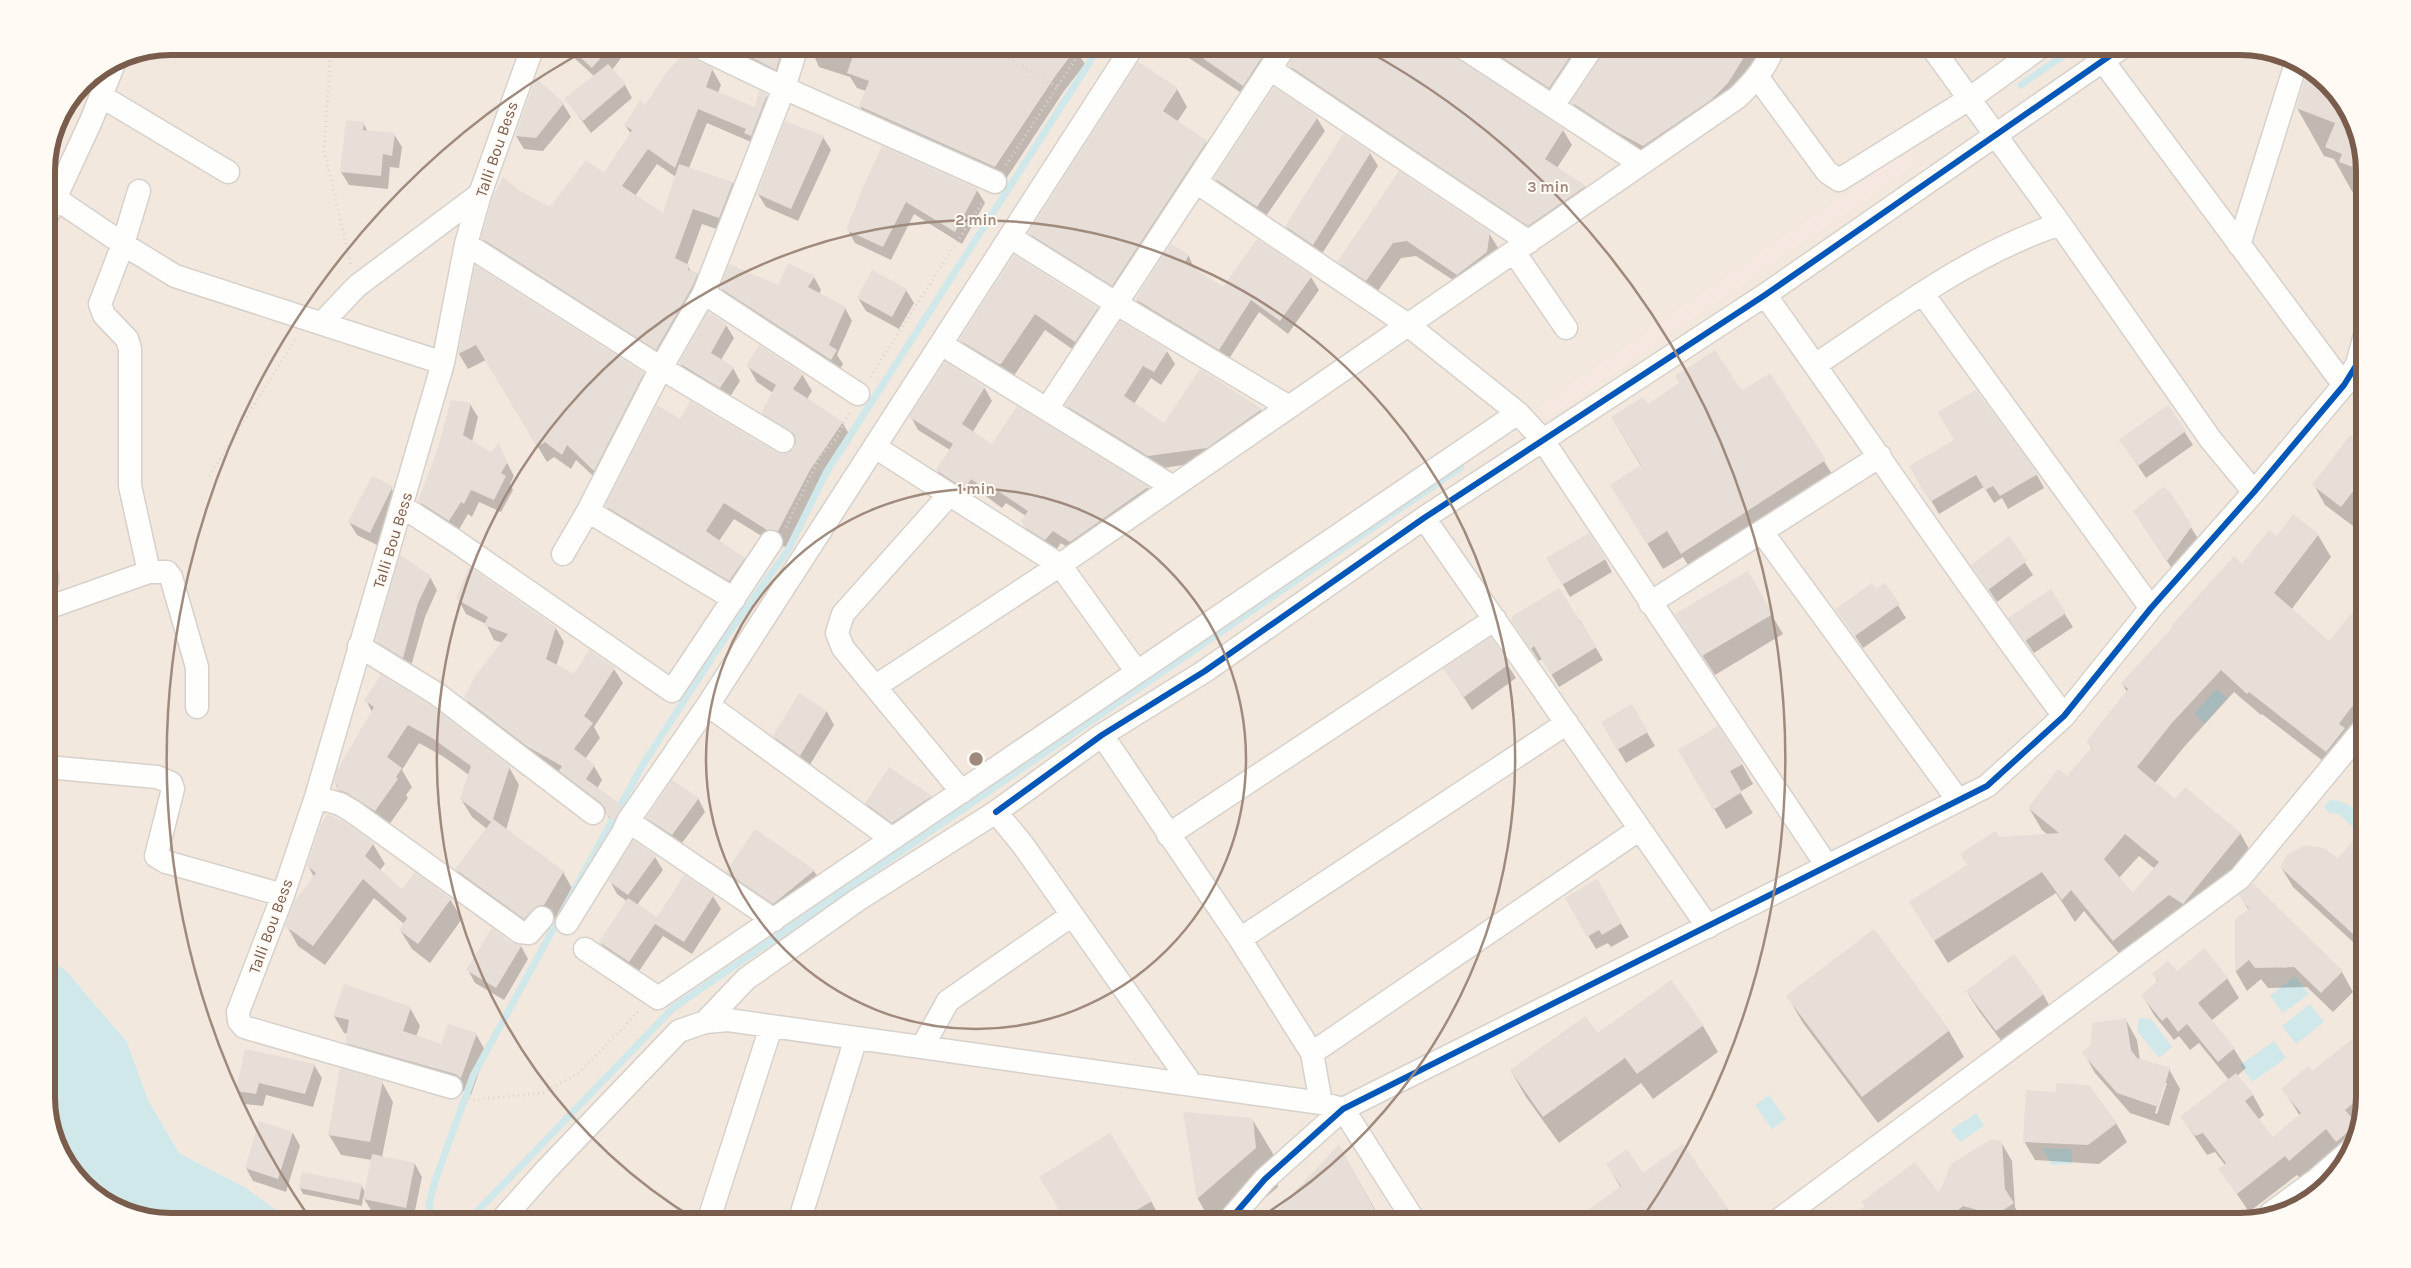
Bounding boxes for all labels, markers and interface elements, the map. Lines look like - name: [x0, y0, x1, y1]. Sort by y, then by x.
- street label: Talli Bou Bess: [471, 99, 522, 200]
- text: 3 min: [1527, 178, 1569, 196]
- text: 2 min: [955, 211, 997, 229]
- text: 1 min: [957, 480, 995, 498]
- street label: Talli Bou Bess: [369, 490, 416, 591]
- centre of rings: [967, 750, 985, 768]
- street label: Talli Bou Bess: [244, 876, 297, 976]

